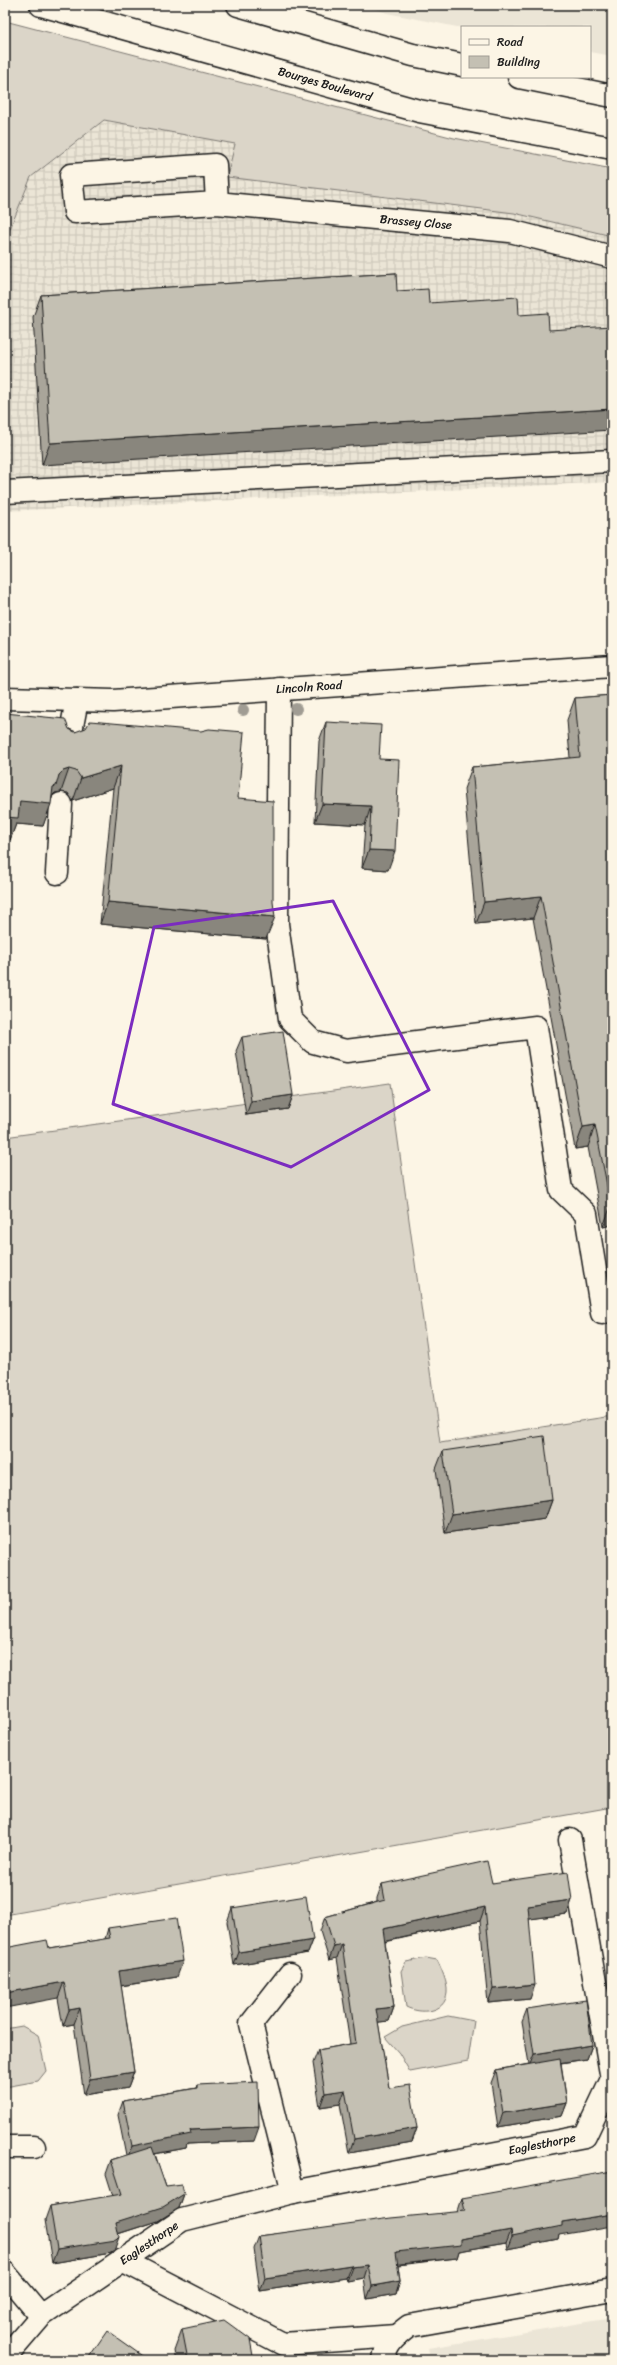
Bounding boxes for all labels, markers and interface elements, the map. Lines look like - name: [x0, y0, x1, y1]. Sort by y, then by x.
- legend: [461, 26, 591, 78]
- text: Road: [497, 31, 524, 53]
- text: Building: [497, 51, 540, 73]
- street label: Bourges Boulevard: [275, 60, 376, 108]
- street label: Brassey Close: [379, 208, 453, 236]
- street label: Lincoln Road: [275, 674, 343, 700]
- street label: Eaglesthorpe: [506, 2127, 578, 2161]
- street label: Eaglesthorpe: [115, 2215, 183, 2271]

